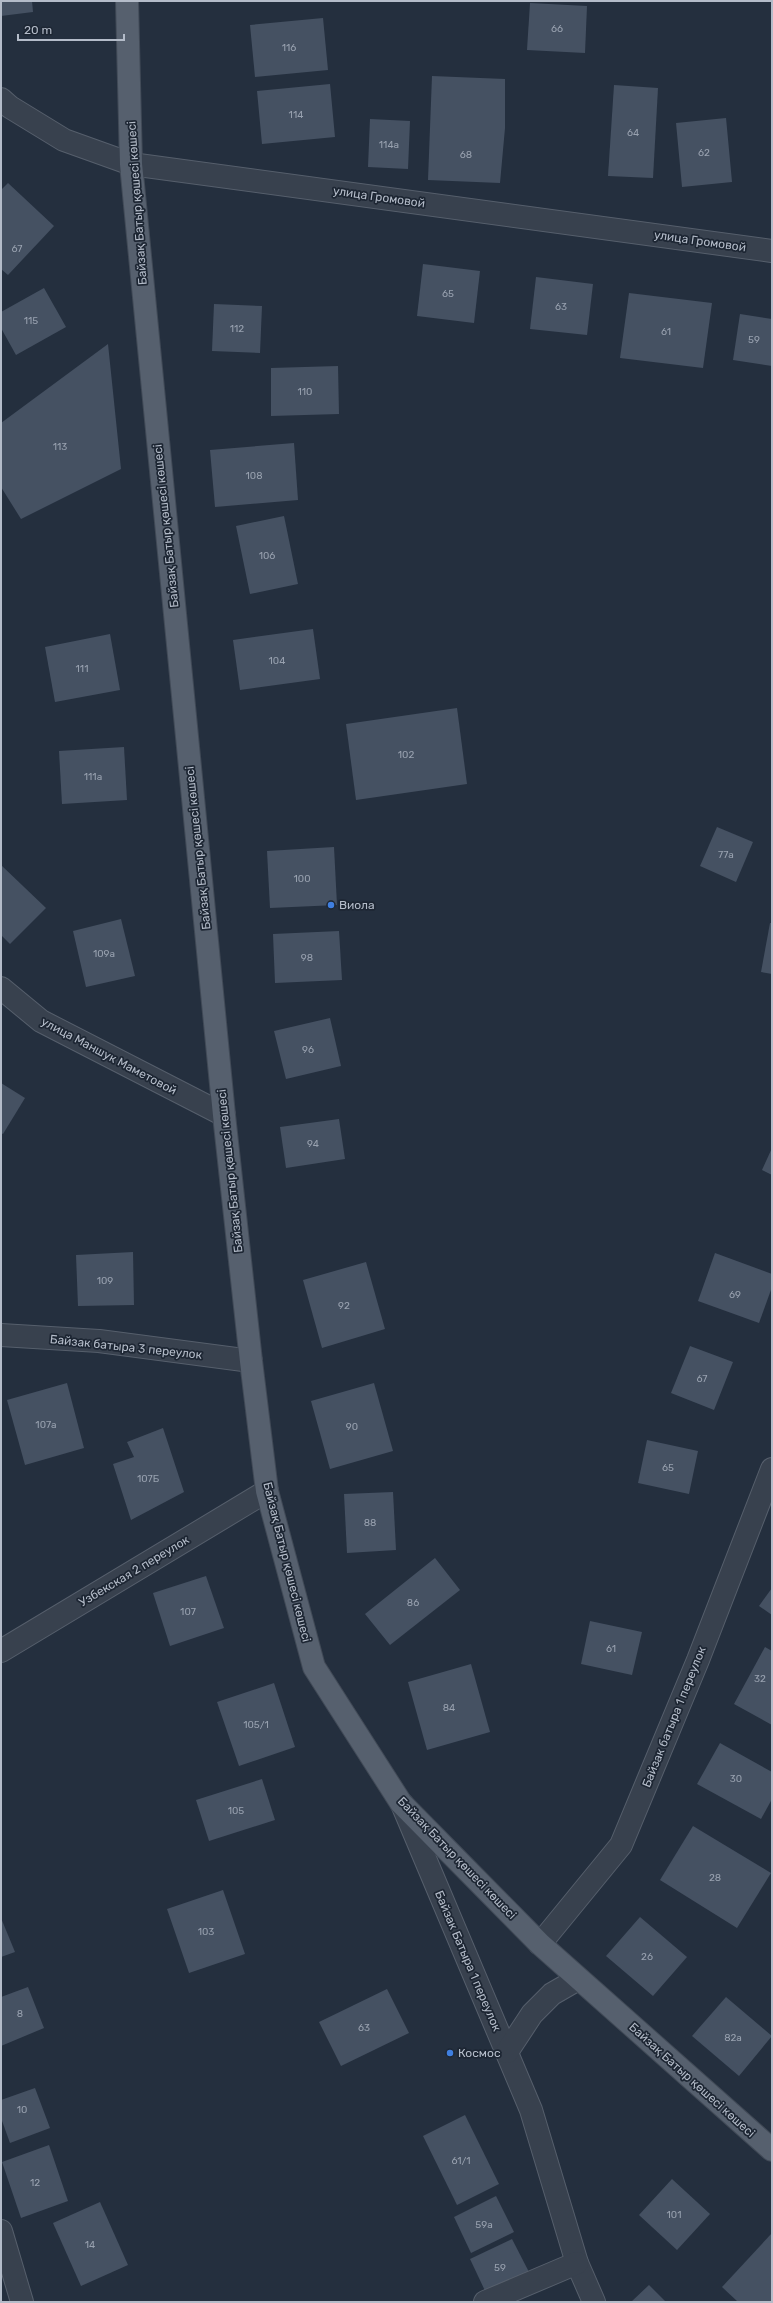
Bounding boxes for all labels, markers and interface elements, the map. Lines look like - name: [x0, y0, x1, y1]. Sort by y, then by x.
- scale bar: [18, 16, 124, 42]
- text: 20 m: [24, 23, 52, 37]
- house number: 66: [551, 23, 563, 35]
- house number: 116: [282, 42, 296, 54]
- house number: 114: [289, 109, 303, 121]
- street label: Байзақ Батыр қөшесі көшесі: [124, 120, 150, 285]
- house number: 64: [627, 127, 639, 139]
- house number: 114а: [379, 139, 399, 151]
- house number: 62: [698, 147, 710, 159]
- house number: 68: [460, 149, 472, 161]
- street label: улица Громовой: [332, 184, 426, 210]
- street label: улица Громовой: [653, 228, 747, 254]
- house number: 67: [12, 243, 22, 255]
- house number: 65: [442, 288, 454, 300]
- house number: 63: [555, 301, 567, 313]
- house number: 115: [24, 315, 38, 327]
- house number: 112: [230, 323, 244, 335]
- house number: 61: [661, 326, 671, 338]
- house number: 59: [748, 334, 760, 346]
- house number: 110: [298, 386, 312, 398]
- house number: 113: [53, 441, 67, 453]
- street label: Байзақ Батыр қөшесі көшесі: [150, 443, 182, 608]
- house number: 108: [246, 470, 263, 482]
- house number: 106: [259, 550, 275, 562]
- house number: 104: [269, 655, 285, 667]
- house number: 111: [76, 663, 88, 675]
- house number: 102: [398, 749, 414, 761]
- street label: Байзақ Батыр қөшесі көшесі: [182, 765, 214, 930]
- house number: 111а: [84, 771, 102, 783]
- house number: 77а: [718, 849, 734, 861]
- house number: 100: [294, 873, 310, 885]
- place label: Виола: [339, 898, 375, 912]
- marker: Виола: [326, 900, 336, 910]
- house number: 109а: [93, 948, 115, 960]
- house number: 98: [301, 952, 313, 964]
- street label: улица Маншук Маметовой: [39, 1014, 179, 1098]
- house number: 96: [302, 1044, 314, 1056]
- street label: Байзақ Батыр қөшесі көшесі: [214, 1088, 246, 1253]
- house number: 94: [307, 1138, 319, 1150]
- house number: 109: [97, 1275, 113, 1287]
- house number: 69: [729, 1289, 741, 1301]
- house number: 92: [338, 1300, 350, 1312]
- street label: Байзак батыра 3 переулок: [49, 1332, 203, 1362]
- house number: 67: [697, 1373, 707, 1385]
- house number: 107а: [35, 1419, 57, 1431]
- house number: 90: [346, 1421, 358, 1433]
- house number: 65: [662, 1462, 674, 1474]
- house number: 107Б: [137, 1473, 160, 1485]
- street label: Байзақ Батыр қөшесі көшесі: [260, 1481, 314, 1644]
- house number: 88: [364, 1517, 376, 1529]
- street label: Узбекская 2 переулок: [76, 1532, 192, 1609]
- house number: 86: [407, 1597, 419, 1609]
- house number: 107: [180, 1606, 196, 1618]
- house number: 61: [606, 1643, 616, 1655]
- street label: Байзак батыра 1 переулок: [639, 1644, 709, 1790]
- house number: 32: [754, 1673, 766, 1685]
- house number: 84: [443, 1702, 455, 1714]
- house number: 105/1: [243, 1719, 269, 1731]
- house number: 30: [730, 1773, 742, 1785]
- street label: Байзақ Батыр қөшесі көшесі: [395, 1794, 519, 1922]
- house number: 105: [228, 1805, 244, 1817]
- house number: 28: [709, 1872, 721, 1884]
- street label: Байзак Батыра 1 переулок: [432, 1889, 504, 2034]
- house number: 103: [198, 1926, 214, 1938]
- house number: 26: [641, 1951, 653, 1963]
- house number: 8: [17, 2008, 23, 2020]
- street label: Байзақ Батыр қөшесі көшесі: [626, 2020, 758, 2140]
- house number: 63: [358, 2022, 370, 2034]
- house number: 82а: [724, 2032, 742, 2044]
- place label: Космос: [458, 2046, 501, 2060]
- marker: Космос: [445, 2048, 455, 2058]
- house number: 10: [17, 2104, 27, 2116]
- house number: 61/1: [451, 2155, 471, 2167]
- house number: 12: [30, 2177, 40, 2189]
- house number: 101: [667, 2209, 681, 2221]
- house number: 59а: [475, 2219, 493, 2231]
- house number: 14: [85, 2239, 95, 2251]
- house number: 59: [494, 2262, 506, 2274]

